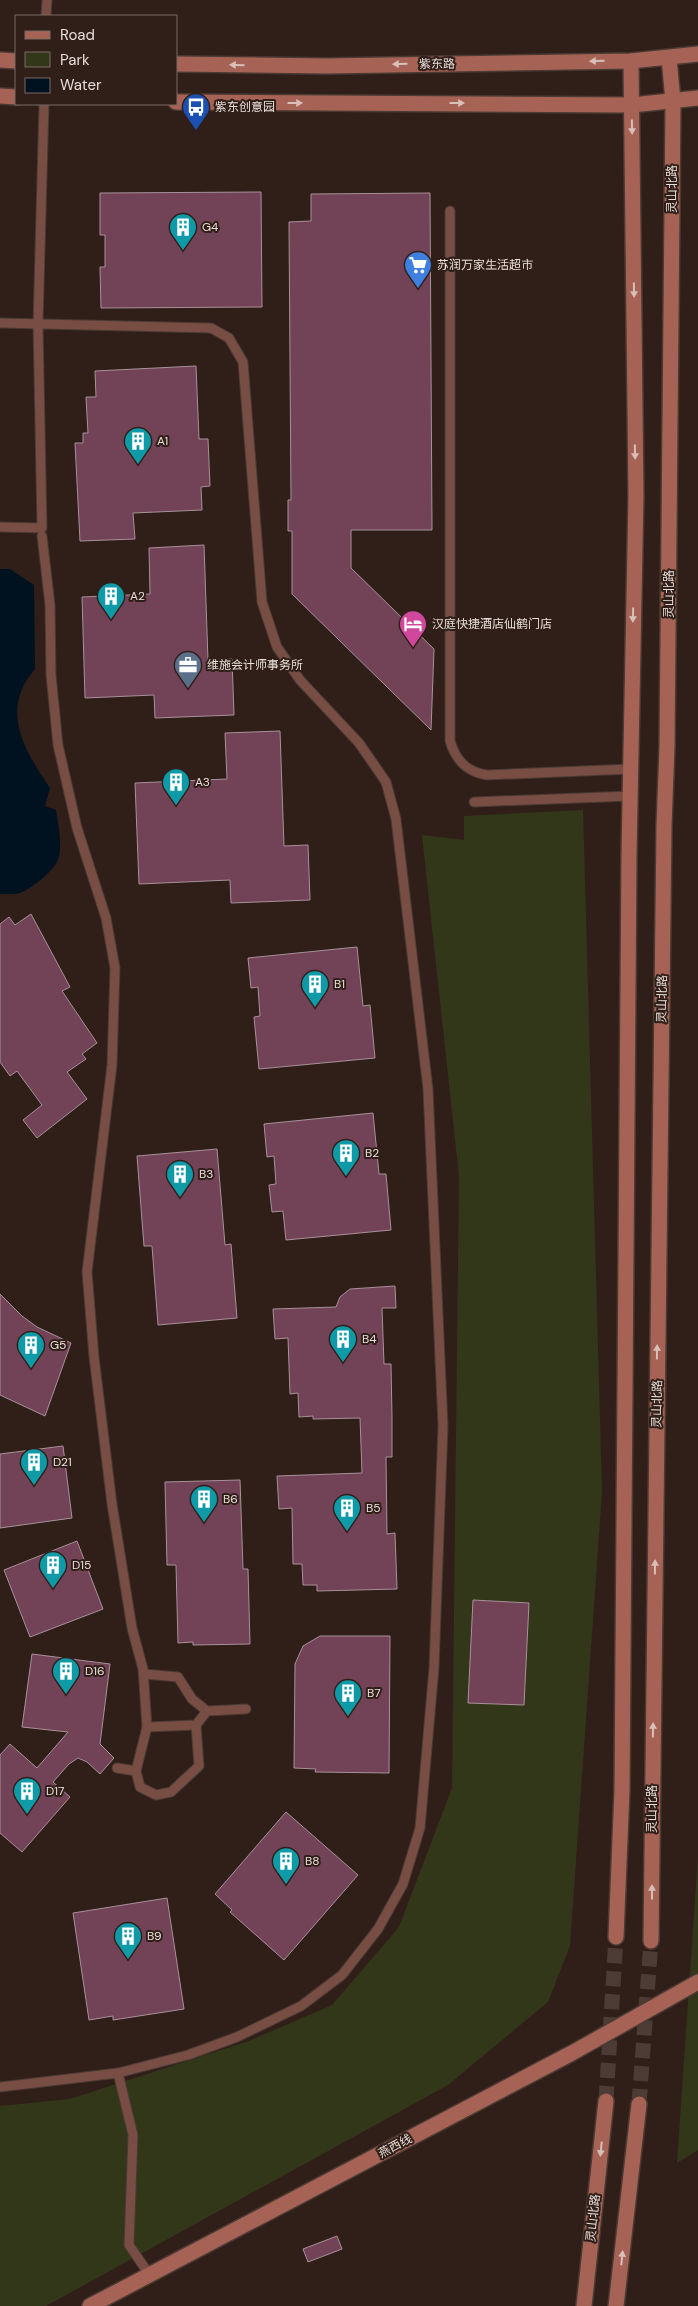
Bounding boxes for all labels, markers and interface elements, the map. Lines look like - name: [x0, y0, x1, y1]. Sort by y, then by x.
- legend: [15, 15, 178, 105]
- text: Road: [60, 25, 95, 45]
- text: Park: [60, 50, 90, 70]
- street label: 紫东路: [419, 56, 455, 72]
- one-way arrow: [589, 57, 605, 65]
- one-way arrow: [229, 61, 245, 69]
- one-way arrow: [391, 61, 407, 69]
- text: Water: [60, 75, 102, 95]
- bus stop icon: 紫东创意园: [181, 92, 211, 131]
- place label: 紫东创意园: [215, 99, 275, 115]
- one-way arrow: [287, 99, 303, 107]
- one-way arrow: [450, 100, 466, 108]
- one-way arrow: [628, 119, 636, 135]
- street label: 灵山北路: [664, 165, 680, 213]
- building icon: G4: [168, 212, 198, 251]
- place label: G4: [202, 219, 218, 235]
- supermarket icon: 苏润万家生活超市: [403, 250, 433, 289]
- place label: 苏润万家生活超市: [437, 257, 533, 273]
- one-way arrow: [630, 282, 638, 298]
- building icon: A1: [123, 426, 153, 465]
- place label: A1: [157, 433, 168, 449]
- one-way arrow: [631, 444, 639, 460]
- street label: 灵山北路: [661, 570, 677, 618]
- building icon: A2: [96, 581, 126, 620]
- place label: A2: [130, 588, 145, 604]
- one-way arrow: [629, 607, 637, 623]
- hotel icon: 汉庭快捷酒店仙鹤门店: [398, 609, 428, 648]
- place label: 汉庭快捷酒店仙鹤门店: [432, 616, 552, 632]
- office icon: 维施会计师事务所: [173, 650, 203, 689]
- place label: 维施会计师事务所: [207, 657, 303, 673]
- building icon: A3: [161, 767, 191, 806]
- place label: A3: [195, 774, 210, 790]
- building icon: B1: [300, 969, 330, 1008]
- street label: 灵山北路: [654, 975, 670, 1023]
- place label: B1: [334, 976, 345, 992]
- building icon: B2: [331, 1138, 361, 1177]
- place label: B2: [365, 1145, 379, 1161]
- building icon: B3: [165, 1159, 195, 1198]
- place label: B3: [199, 1166, 213, 1182]
- building icon: B4: [328, 1324, 358, 1363]
- building icon: G5: [16, 1330, 46, 1369]
- place label: B4: [362, 1331, 377, 1347]
- place label: G5: [50, 1337, 66, 1353]
- one-way arrow: [654, 1344, 662, 1360]
- street label: 灵山北路: [649, 1380, 665, 1428]
- building icon: D21: [19, 1447, 49, 1486]
- place label: D21: [53, 1454, 72, 1470]
- building icon: B6: [189, 1484, 219, 1523]
- place label: B6: [223, 1491, 238, 1507]
- building icon: B5: [332, 1493, 362, 1532]
- place label: B5: [366, 1500, 381, 1516]
- building icon: D15: [38, 1550, 68, 1589]
- place label: D15: [72, 1557, 91, 1573]
- one-way arrow: [651, 1559, 659, 1575]
- building icon: D16: [51, 1656, 81, 1695]
- place label: D16: [85, 1663, 105, 1679]
- building icon: B7: [333, 1678, 363, 1717]
- place label: B7: [367, 1685, 381, 1701]
- one-way arrow: [649, 1721, 657, 1737]
- building icon: D17: [12, 1776, 42, 1815]
- place label: D17: [46, 1783, 64, 1799]
- street label: 灵山北路: [644, 1785, 660, 1833]
- building icon: B8: [271, 1846, 301, 1885]
- place label: B8: [305, 1853, 320, 1869]
- one-way arrow: [648, 1884, 656, 1900]
- building icon: B9: [113, 1921, 143, 1960]
- place label: B9: [147, 1928, 162, 1944]
- street label: 燕西线: [375, 2130, 415, 2162]
- one-way arrow: [597, 2142, 605, 2158]
- street label: 灵山北路: [583, 2193, 603, 2243]
- one-way arrow: [618, 2249, 626, 2265]

